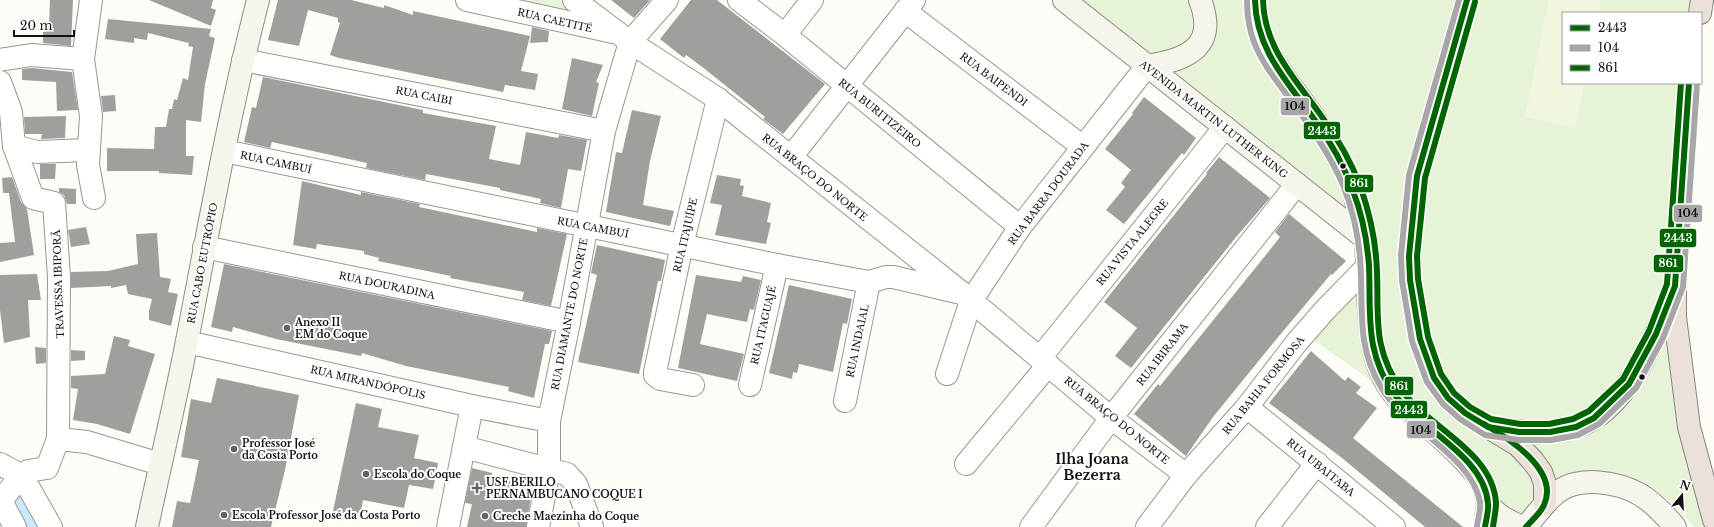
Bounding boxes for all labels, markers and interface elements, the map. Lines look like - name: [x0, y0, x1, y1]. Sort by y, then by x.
- street label: RUA CAETITÉ: [516, 5, 594, 35]
- scale bar: [14, 12, 74, 38]
- legend: [1562, 12, 1702, 84]
- text: 20 m: [20, 18, 52, 33]
- text: 2443: [1598, 20, 1627, 35]
- text: 104: [1598, 40, 1619, 55]
- street label: RUA BAIPENDI: [957, 50, 1030, 109]
- street label: AVENIDA MARTIN LUTHER KING: [1136, 57, 1291, 181]
- text: 861: [1598, 60, 1618, 75]
- street label: RUA BURITIZEIRO: [836, 76, 924, 151]
- street label: RUA CAIBI: [394, 84, 453, 107]
- line badge: 104: [1280, 97, 1310, 116]
- text: 104: [1285, 99, 1305, 113]
- line badge: 2443: [1303, 121, 1341, 140]
- text: 2443: [1308, 124, 1336, 138]
- street label: RUA BRAÇO DO NORTE: [759, 131, 870, 224]
- street label: RUA BARRA DOURADA: [1005, 139, 1092, 247]
- street label: RUA CAMBUÍ: [239, 148, 313, 176]
- unlabelled marker: [1338, 161, 1348, 171]
- line badge: 861: [1344, 174, 1374, 193]
- text: 861: [1349, 176, 1369, 190]
- street label: RUA ITAJUÍPE: [670, 196, 700, 274]
- street label: RUA VISTA ALEGRE: [1094, 197, 1171, 288]
- street label: RUA CABO EUTRÓPIO: [183, 201, 221, 325]
- line badge: 104: [1673, 204, 1703, 223]
- text: 104: [1678, 206, 1698, 220]
- street label: RUA CAMBUÍ: [556, 213, 630, 241]
- line badge: 2443: [1659, 228, 1697, 248]
- street label: TRAVESSA IBIPORÃ: [49, 229, 67, 339]
- text: 2443: [1664, 231, 1692, 245]
- street label: RUA DIAMANTE DO NORTE: [548, 237, 591, 391]
- line badge: 861: [1653, 254, 1684, 273]
- text: 861: [1658, 256, 1678, 270]
- street label: RUA DOURADINA: [338, 269, 436, 302]
- street label: RUA ITAGUAJÉ: [747, 284, 779, 366]
- street label: RUA INDAIAL: [843, 303, 872, 379]
- place label: Anexo II EM do Coque: [294, 316, 368, 341]
- street label: RUA IBIRAMA: [1134, 320, 1191, 388]
- marker: Anexo II EM do Coque: [282, 323, 292, 333]
- street label: RUA BAHIA FORMOSA: [1220, 333, 1307, 437]
- street label: RUA MIRANDÓPOLIS: [309, 362, 427, 402]
- unlabelled marker: [1637, 372, 1647, 382]
- street label: RUA BRAÇO DO NORTE: [1061, 374, 1172, 467]
- line badge: 861: [1384, 376, 1414, 396]
- text: 861: [1389, 379, 1409, 393]
- line badge: 2443: [1390, 400, 1428, 419]
- text: 2443: [1395, 403, 1423, 417]
- line badge: 104: [1406, 420, 1436, 439]
- text: 104: [1411, 423, 1431, 437]
- street label: RUA UBAITABA: [1284, 436, 1358, 499]
- place label: Professor José da Costa Porto: [242, 437, 318, 462]
- marker: Professor José da Costa Porto: [229, 444, 239, 454]
- district label: Ilha Joana Bezerra: [1055, 450, 1129, 484]
- place label: Escola do Coque: [374, 468, 461, 481]
- marker: Escola do Coque: [361, 469, 371, 479]
- north arrow: [1662, 475, 1702, 515]
- place label: USF BERILO PERNAMBUCANO COQUE I: [486, 476, 643, 501]
- text: N: [1678, 477, 1693, 494]
- marker: USF BERILO PERNAMBUCANO COQUE I: [471, 482, 483, 494]
- place label: Escola Professor José da Costa Porto: [232, 509, 421, 522]
- marker: Escola Professor José da Costa Porto: [219, 510, 229, 520]
- place label: Creche Maezinha do Coque: [493, 510, 639, 523]
- marker: Creche Maezinha do Coque: [480, 511, 490, 521]

